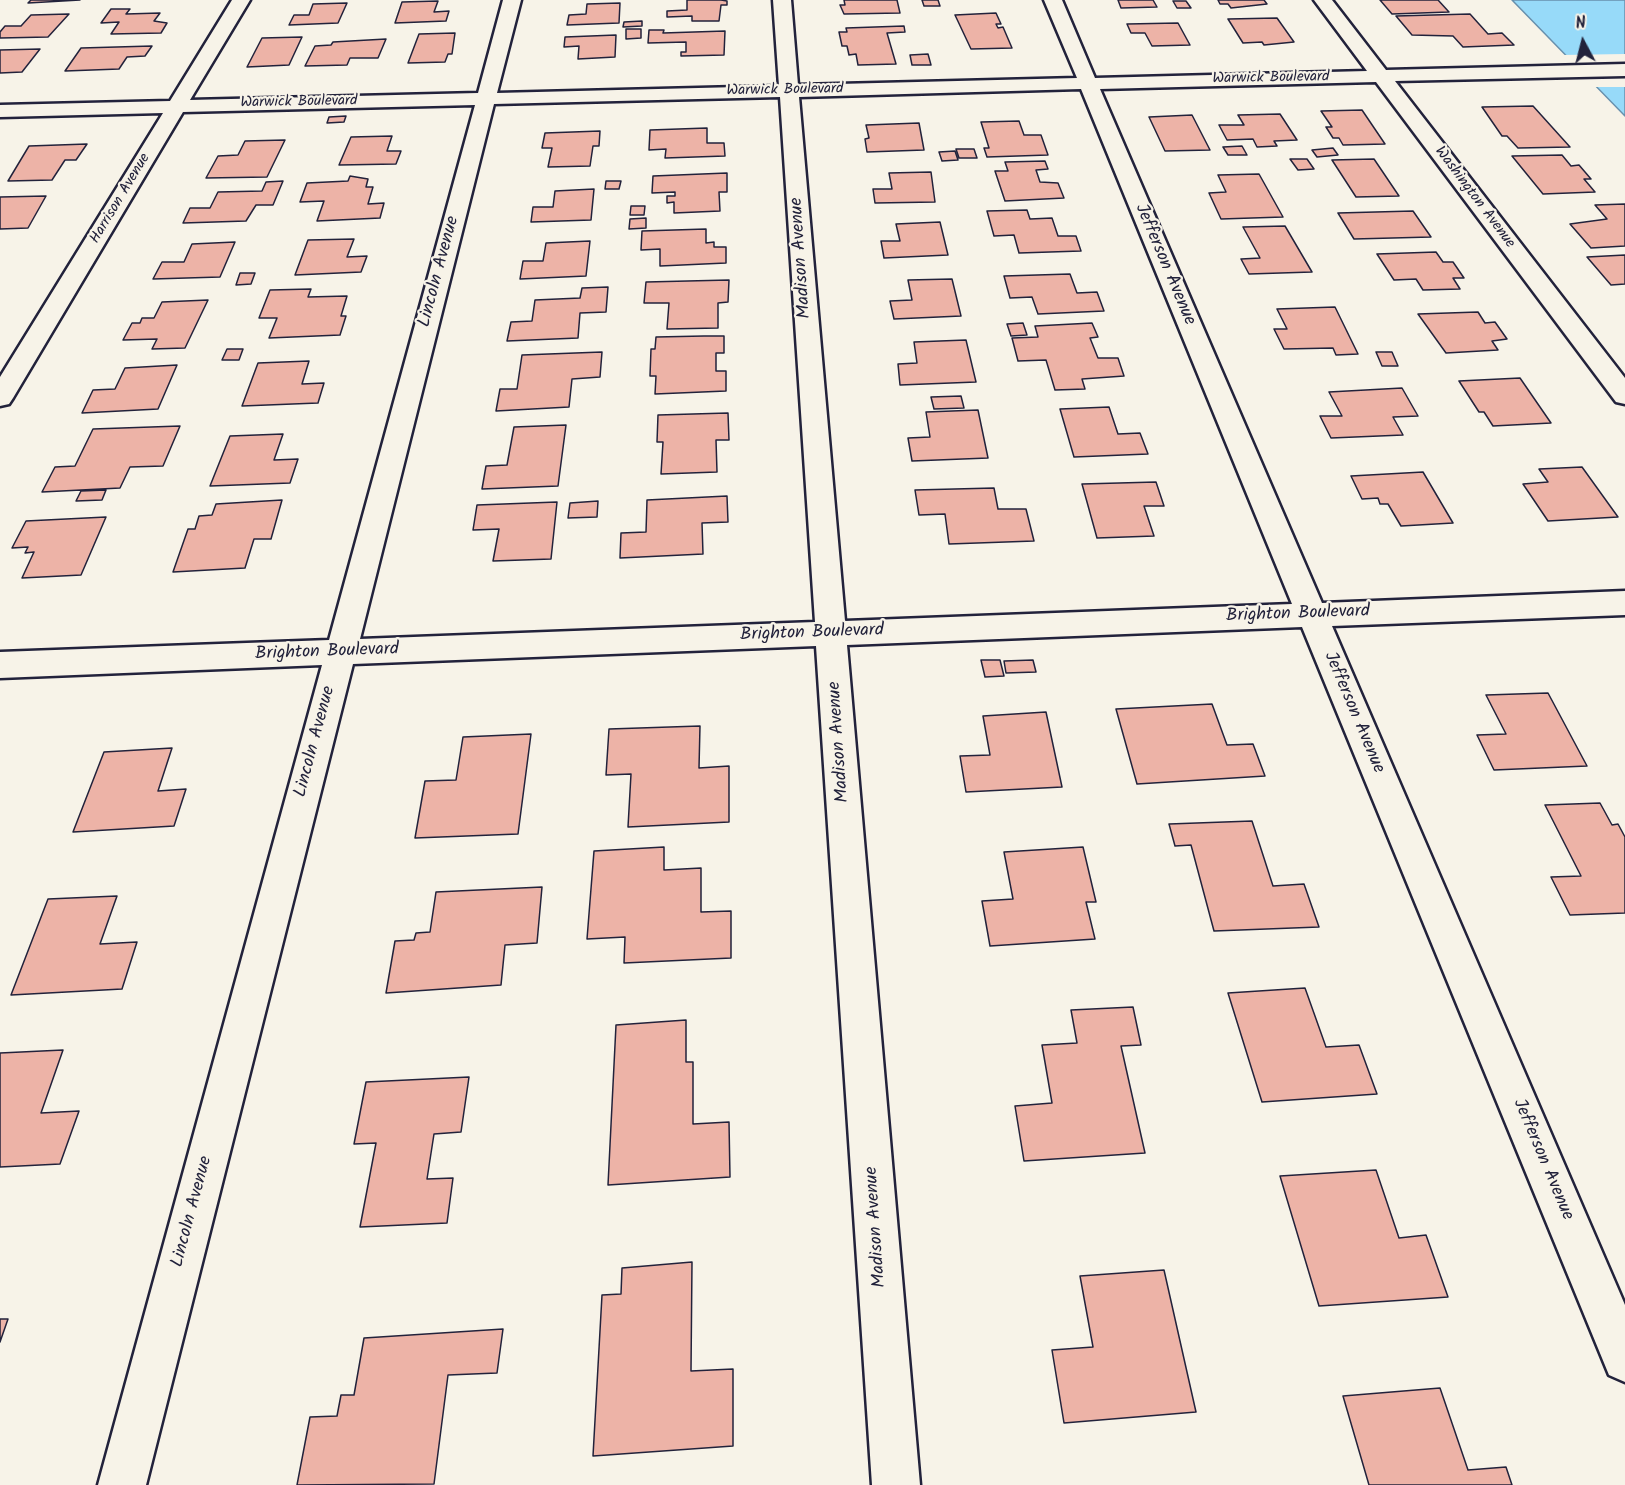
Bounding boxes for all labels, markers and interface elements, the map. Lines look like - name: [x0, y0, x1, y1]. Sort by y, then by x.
- text: N: [1574, 11, 1587, 37]
- north arrow: [1553, 12, 1613, 72]
- street label: Warwick Boulevard: [1212, 69, 1330, 89]
- street label: Warwick Boulevard: [726, 81, 844, 101]
- street label: Warwick Boulevard: [240, 93, 358, 113]
- street label: Washington Avenue: [1430, 144, 1518, 252]
- street label: Harrison Avenue: [87, 151, 155, 247]
- street label: Madison Avenue: [787, 197, 817, 319]
- street label: Jefferson Avenue: [1129, 201, 1199, 329]
- street label: Lincoln Avenue: [415, 214, 465, 330]
- street label: Brighton Boulevard: [1226, 602, 1370, 628]
- street label: Brighton Boulevard: [740, 621, 884, 647]
- street label: Brighton Boulevard: [255, 640, 399, 666]
- street label: Jefferson Avenue: [1318, 649, 1388, 777]
- street label: Madison Avenue: [825, 681, 855, 803]
- street label: Lincoln Avenue: [291, 684, 341, 800]
- street label: Jefferson Avenue: [1507, 1096, 1577, 1224]
- street label: Lincoln Avenue: [168, 1154, 218, 1270]
- street label: Madison Avenue: [862, 1166, 892, 1288]

